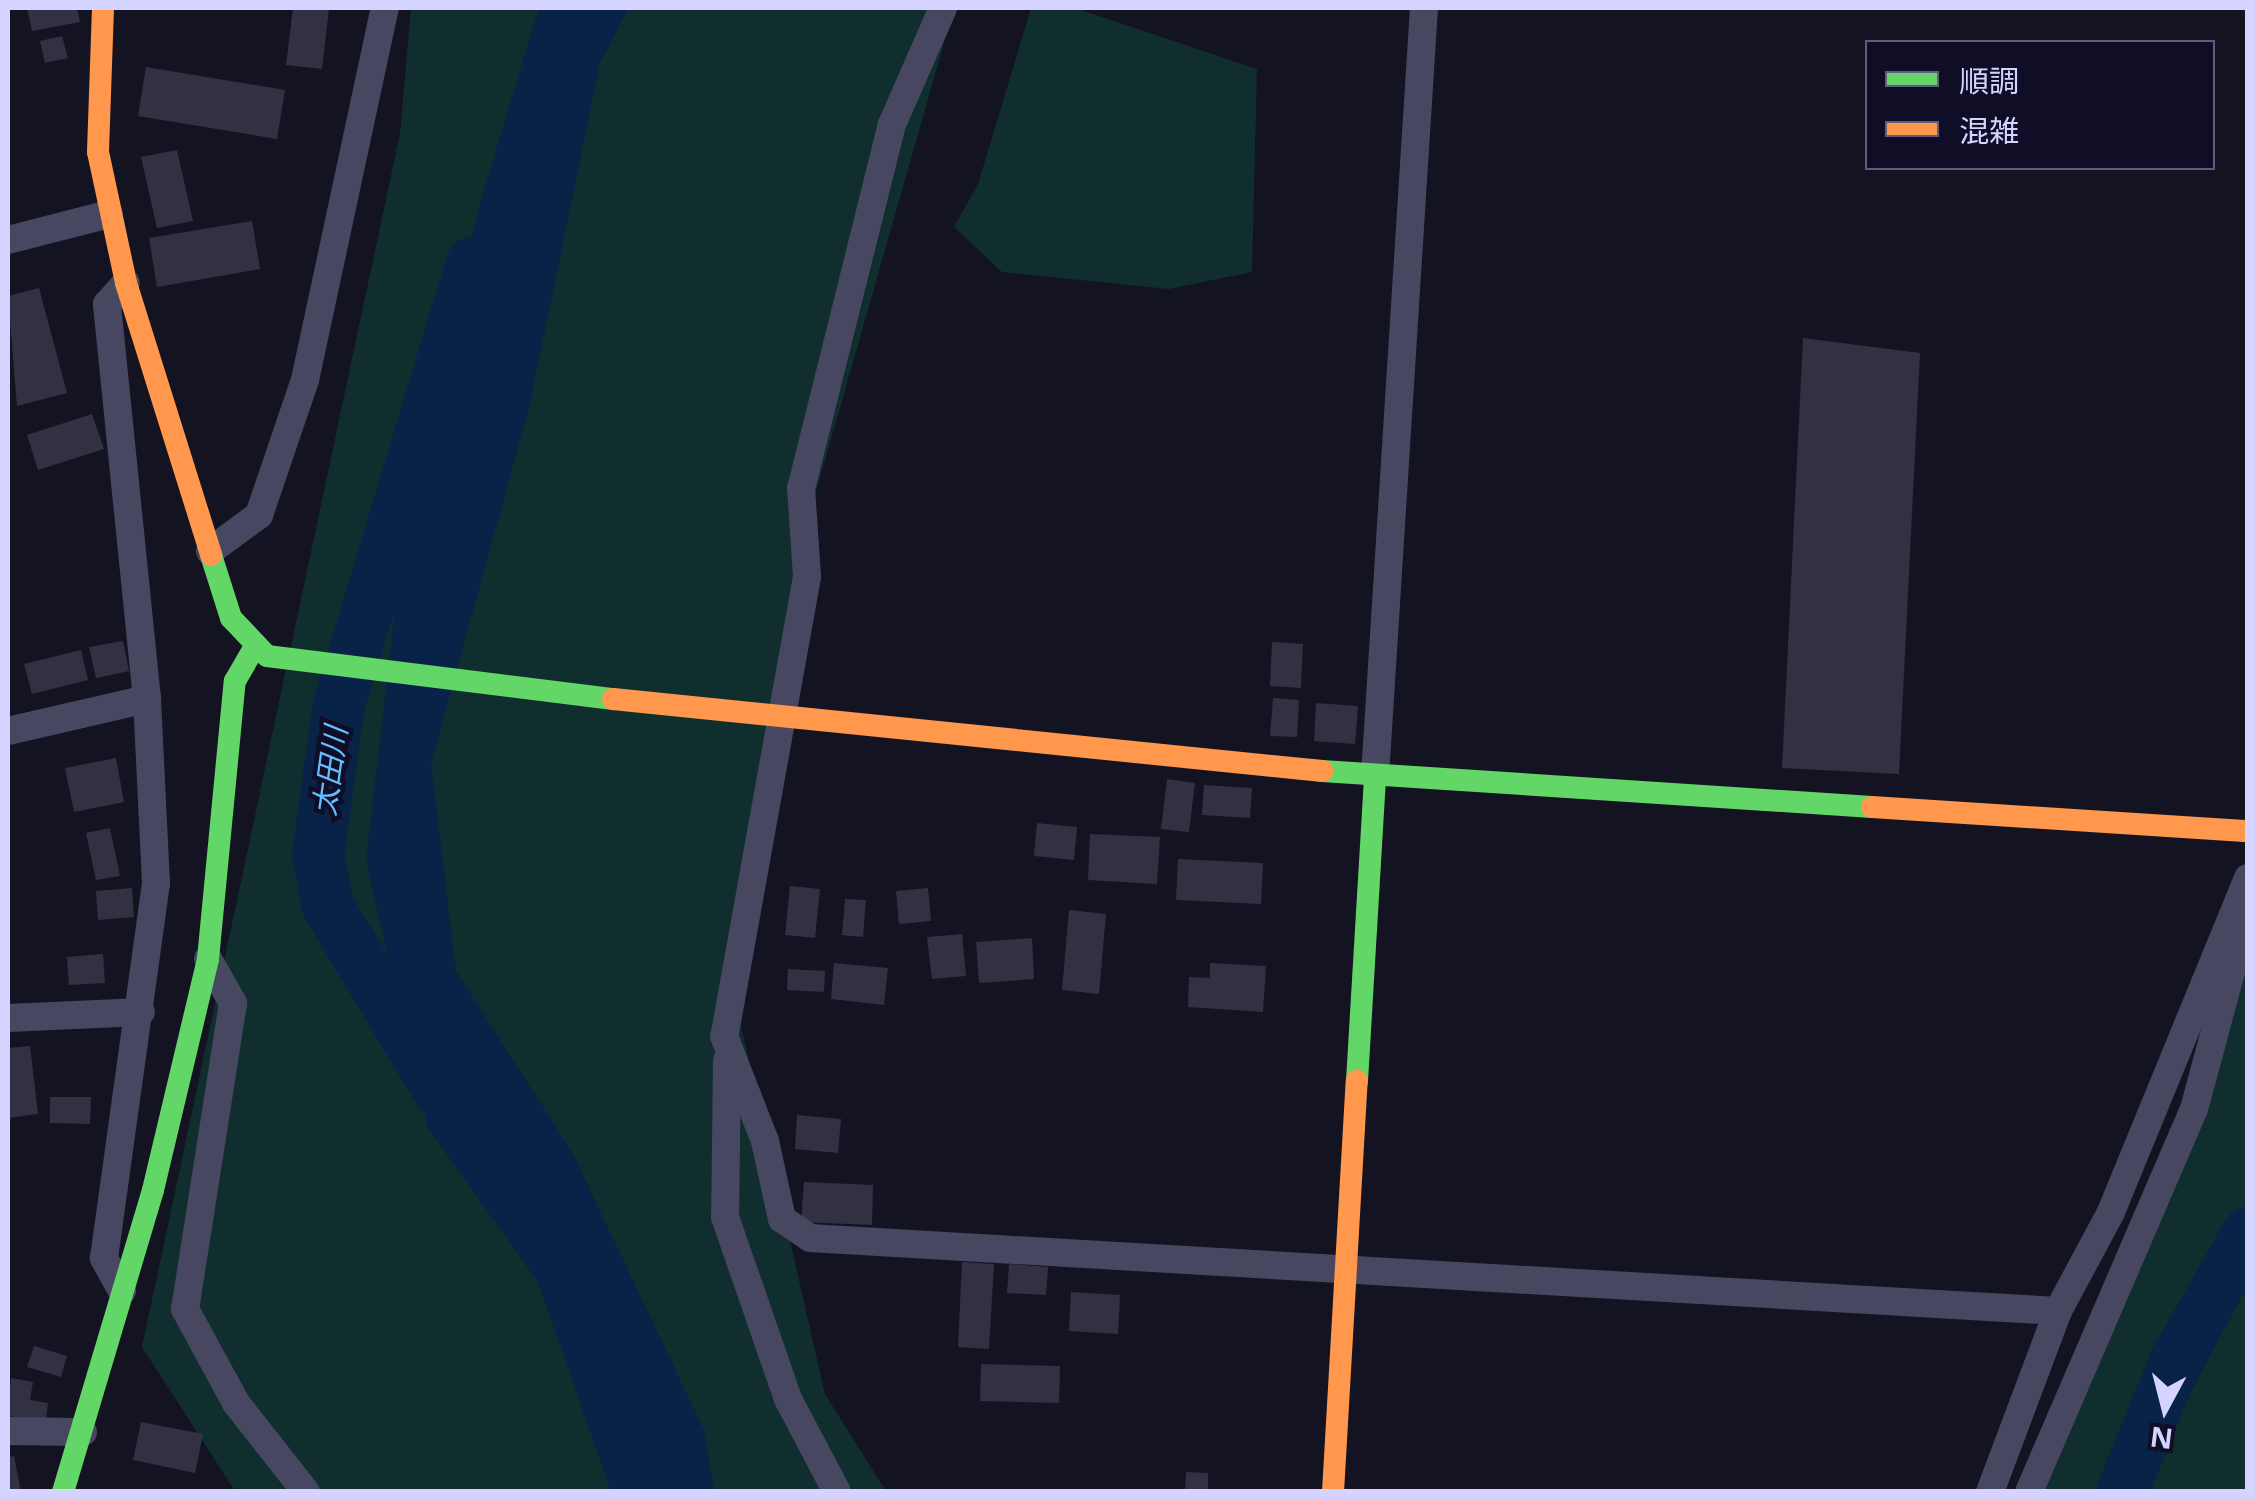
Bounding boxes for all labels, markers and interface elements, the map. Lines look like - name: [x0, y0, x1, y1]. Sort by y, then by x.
- legend: [1865, 40, 2215, 170]
- text: 順調: [1959, 60, 2019, 101]
- text: 混雑: [1959, 110, 2019, 151]
- water label: 太田川: [306, 724, 354, 818]
- north arrow: [2115, 1359, 2215, 1459]
- text: N: [2148, 1419, 2175, 1459]

